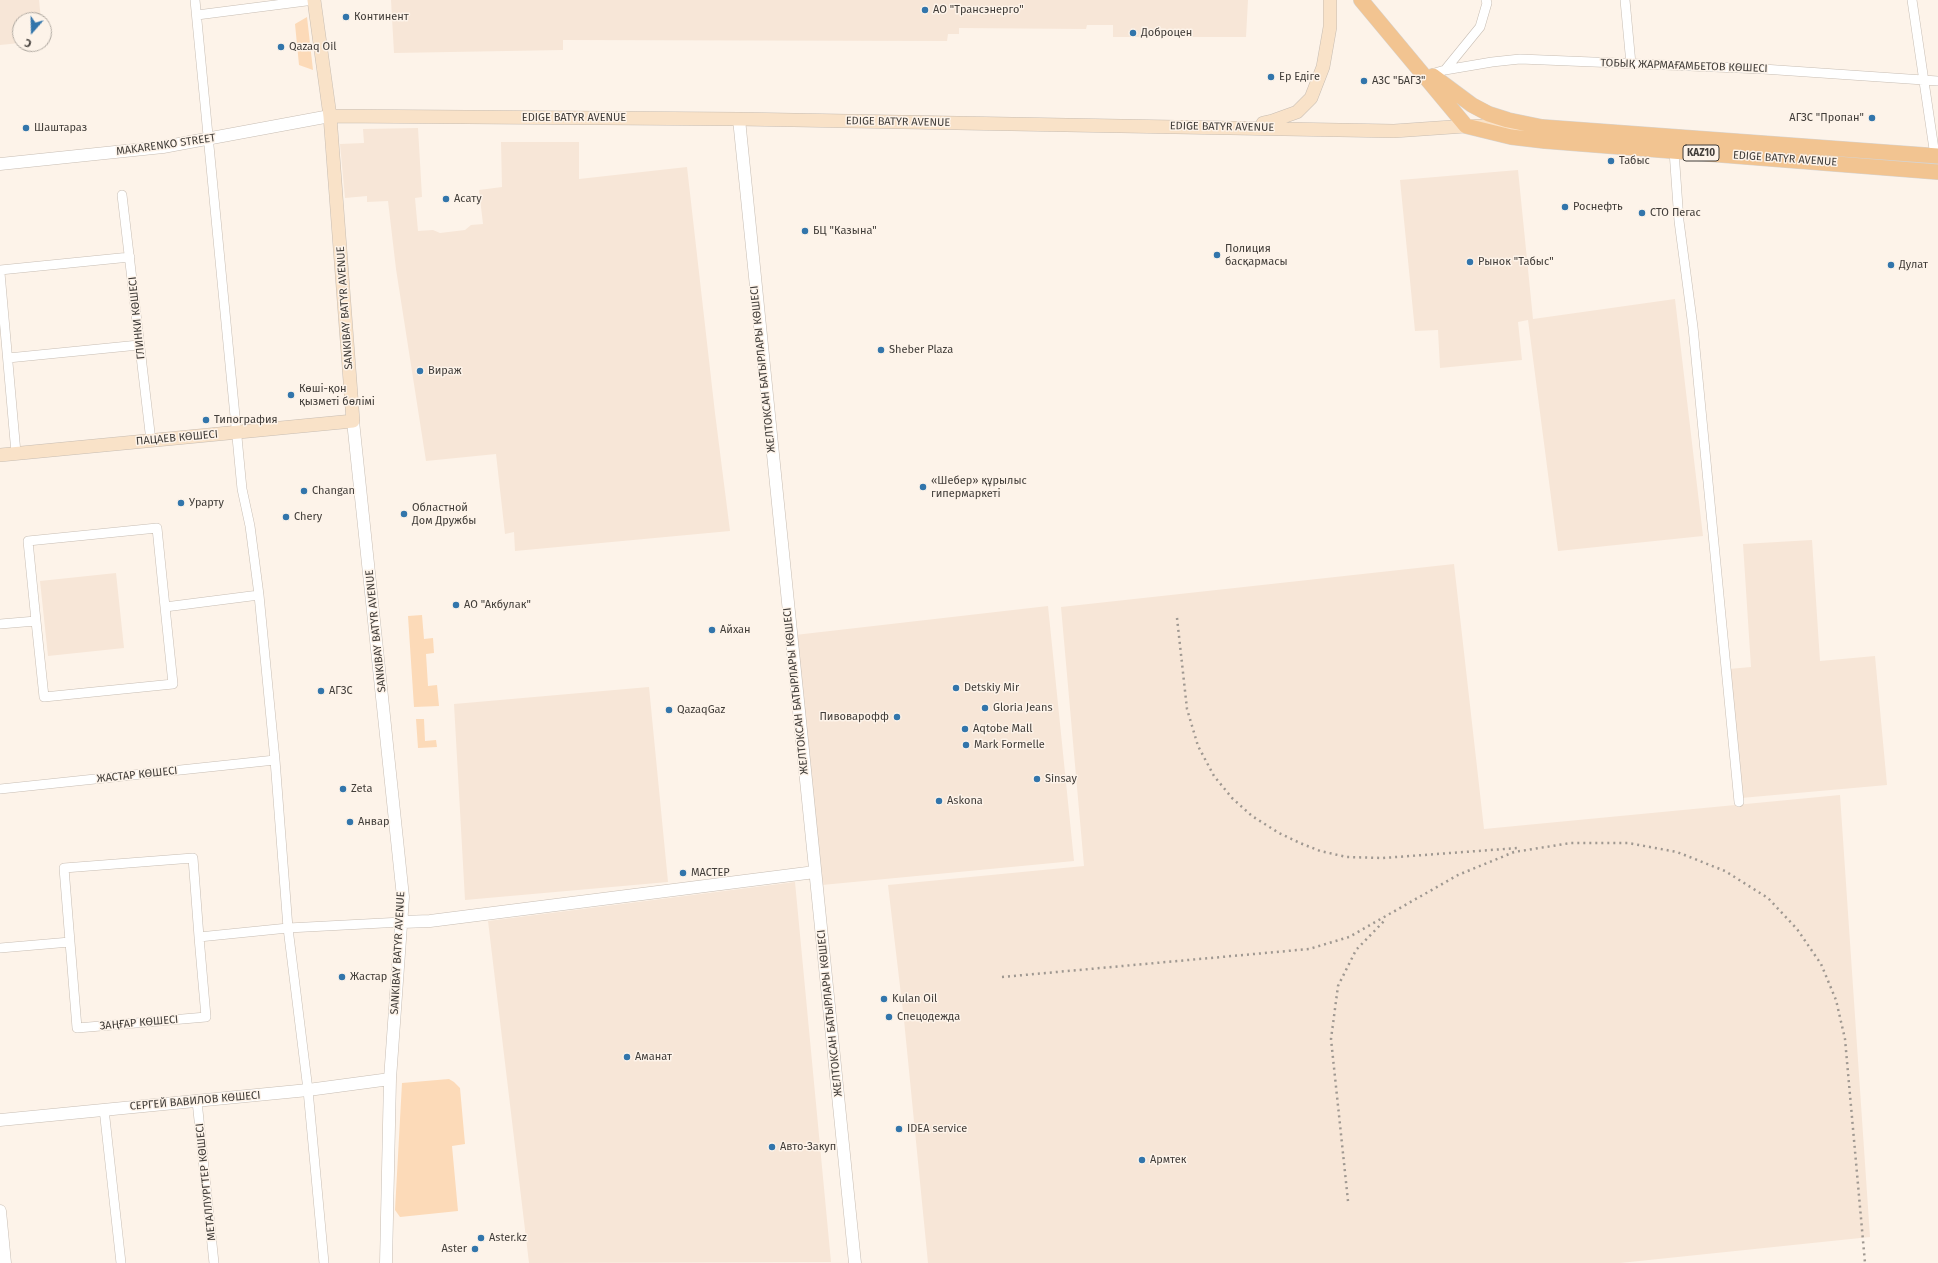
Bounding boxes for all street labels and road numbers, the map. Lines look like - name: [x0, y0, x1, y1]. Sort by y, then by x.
- street label: ТОБЫҚ ЖАРМАҒАМБЕТОВ КӨШЕСІ: [1600, 56, 1768, 76]
- street label: EDIGE BATYR AVENUE: [522, 111, 626, 125]
- street label: EDIGE BATYR AVENUE: [846, 114, 950, 130]
- street label: EDIGE BATYR AVENUE: [1170, 119, 1274, 135]
- street label: MAKARENKO STREET: [116, 131, 216, 159]
- road number: KAZ10: [1683, 145, 1719, 161]
- street label: EDIGE BATYR AVENUE: [1732, 149, 1838, 169]
- street label: SANKIBAY BATYR AVENUE: [334, 246, 356, 370]
- street label: ГЛИНКИ КӨШЕСІ: [126, 276, 148, 360]
- street label: ЖЕЛТОКСАН БАТЫРЛАРЫ КӨШЕСІ: [748, 285, 778, 453]
- street label: ПАЦАЕВ КӨШЕСІ: [136, 428, 218, 448]
- street label: SANKIBAY BATYR AVENUE: [363, 569, 389, 693]
- street label: ЖЕЛТОКСАН БАТЫРЛАРЫ КӨШЕСІ: [781, 607, 811, 775]
- street label: ЖАСТАР КӨШЕСІ: [96, 764, 178, 786]
- street label: SANKIBAY BATYR AVENUE: [388, 891, 408, 1015]
- street label: ЖЕЛТОКСАН БАТЫРЛАРЫ КӨШЕСІ: [815, 929, 845, 1097]
- street label: ЗАҢҒАР КӨШЕСІ: [99, 1013, 179, 1033]
- street label: СЕРГЕЙ ВАВИЛОВ КӨШЕСІ: [129, 1089, 261, 1113]
- street label: МЕТАЛЛУРГТЕР КӨШЕСІ: [193, 1122, 219, 1242]

